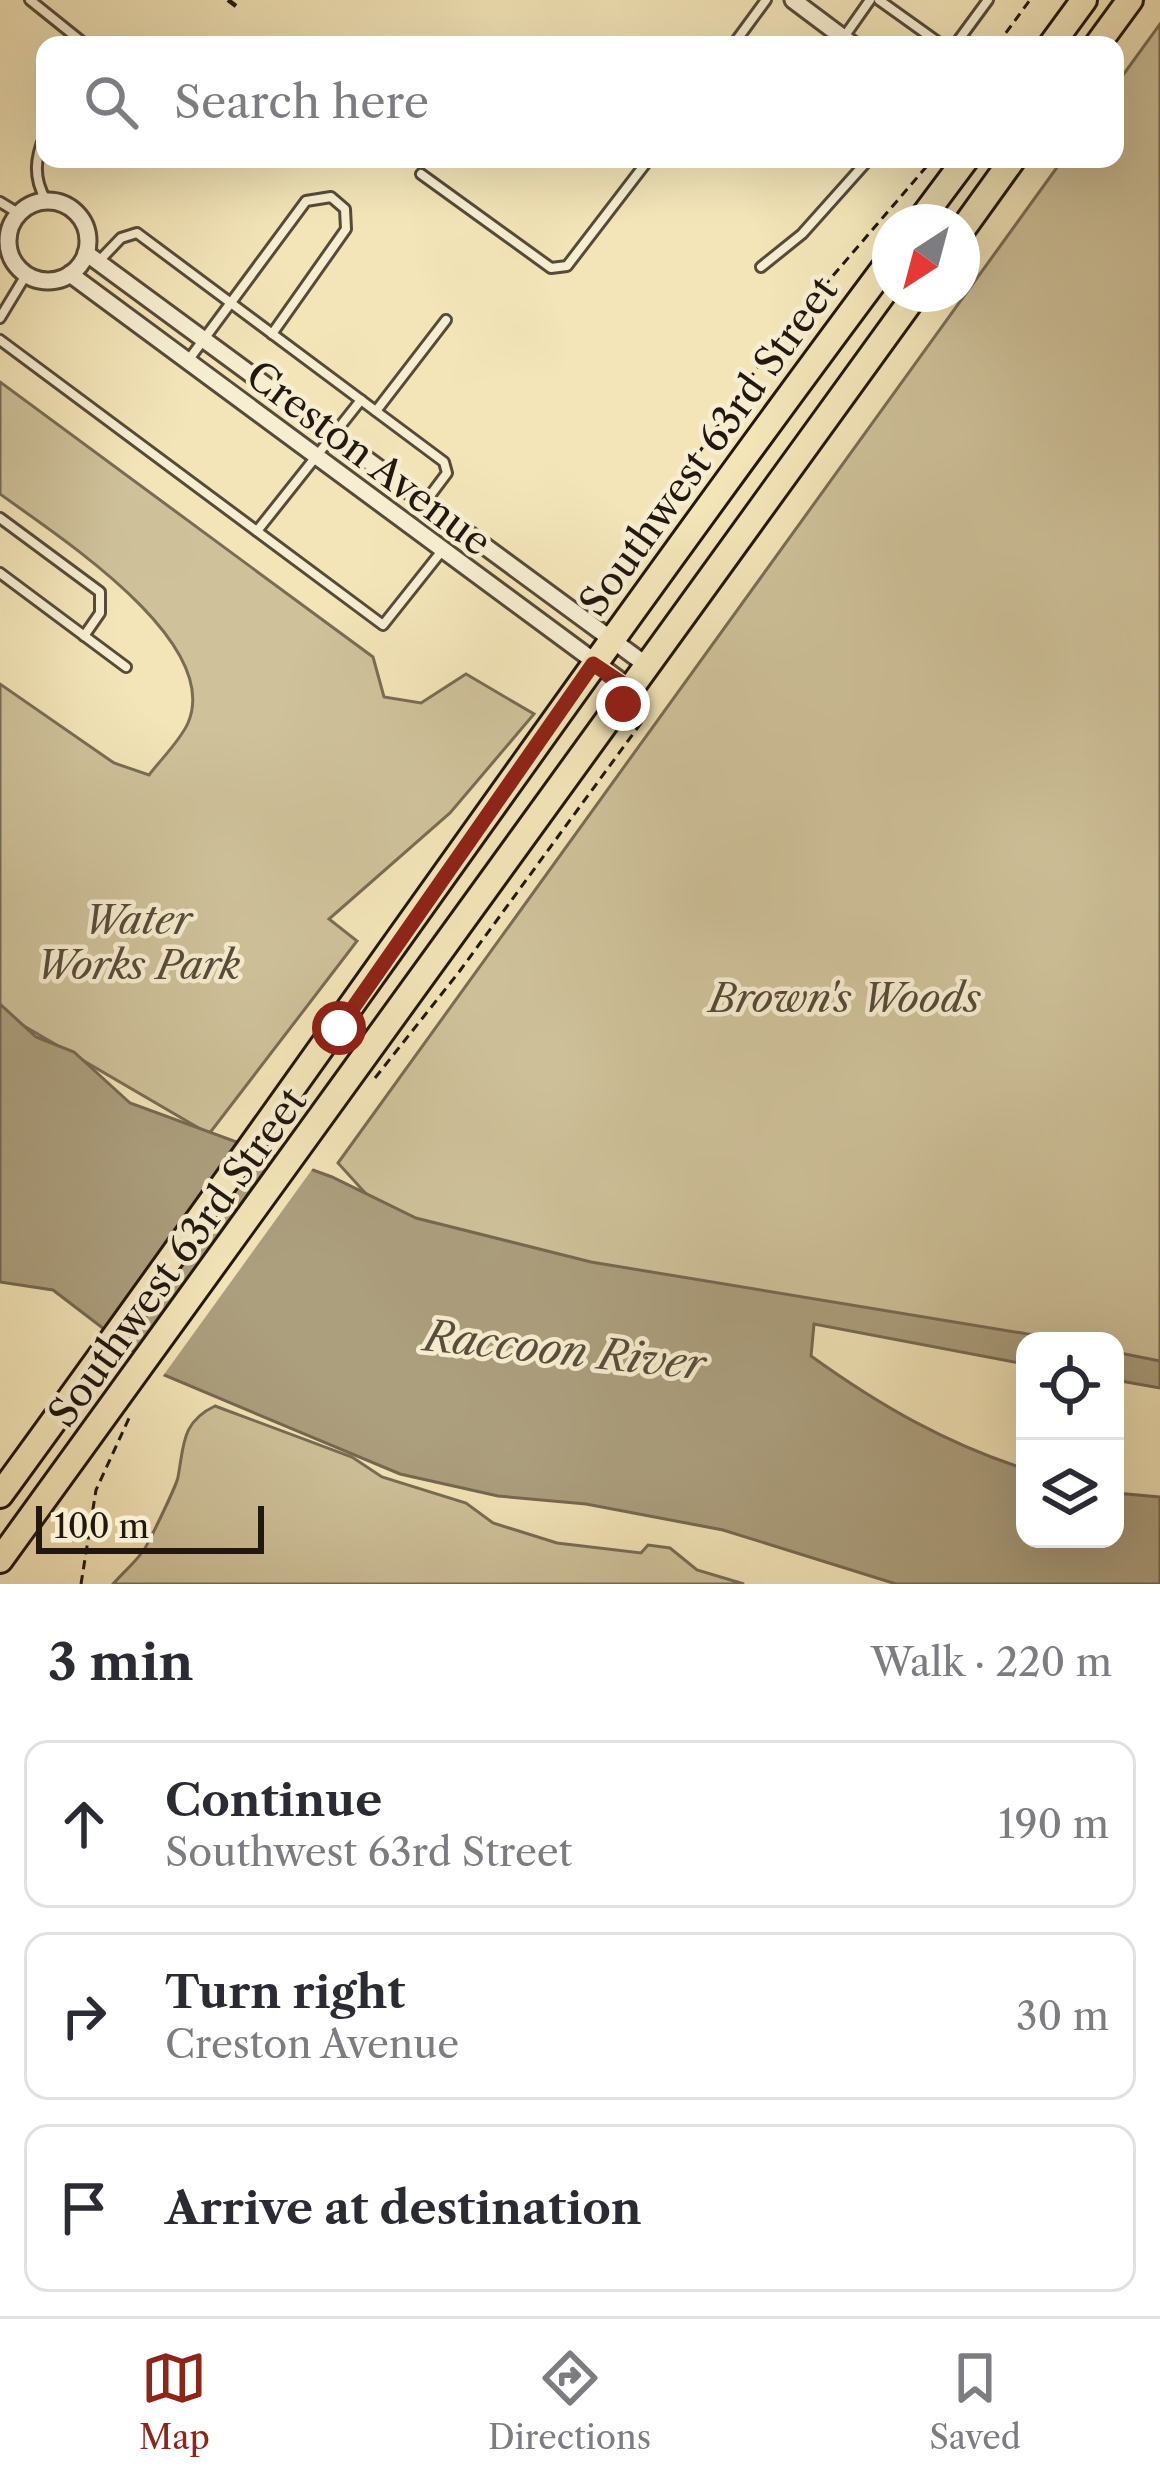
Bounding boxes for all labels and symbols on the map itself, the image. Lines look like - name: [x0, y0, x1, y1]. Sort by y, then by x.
- north arrow: [872, 204, 980, 312]
- street label: Southwest 63rd Street: [569, 267, 847, 625]
- street label: Creston Avenue: [237, 350, 501, 566]
- route end: [596, 677, 650, 731]
- park label: Water Works Park: [36, 896, 240, 989]
- park label: Brown's Woods: [706, 974, 982, 1022]
- route start: [312, 1001, 366, 1055]
- street label: Southwest 63rd Street: [38, 1078, 316, 1436]
- water label: Raccoon River: [419, 1309, 711, 1391]
- scale bar: [36, 1500, 264, 1553]

